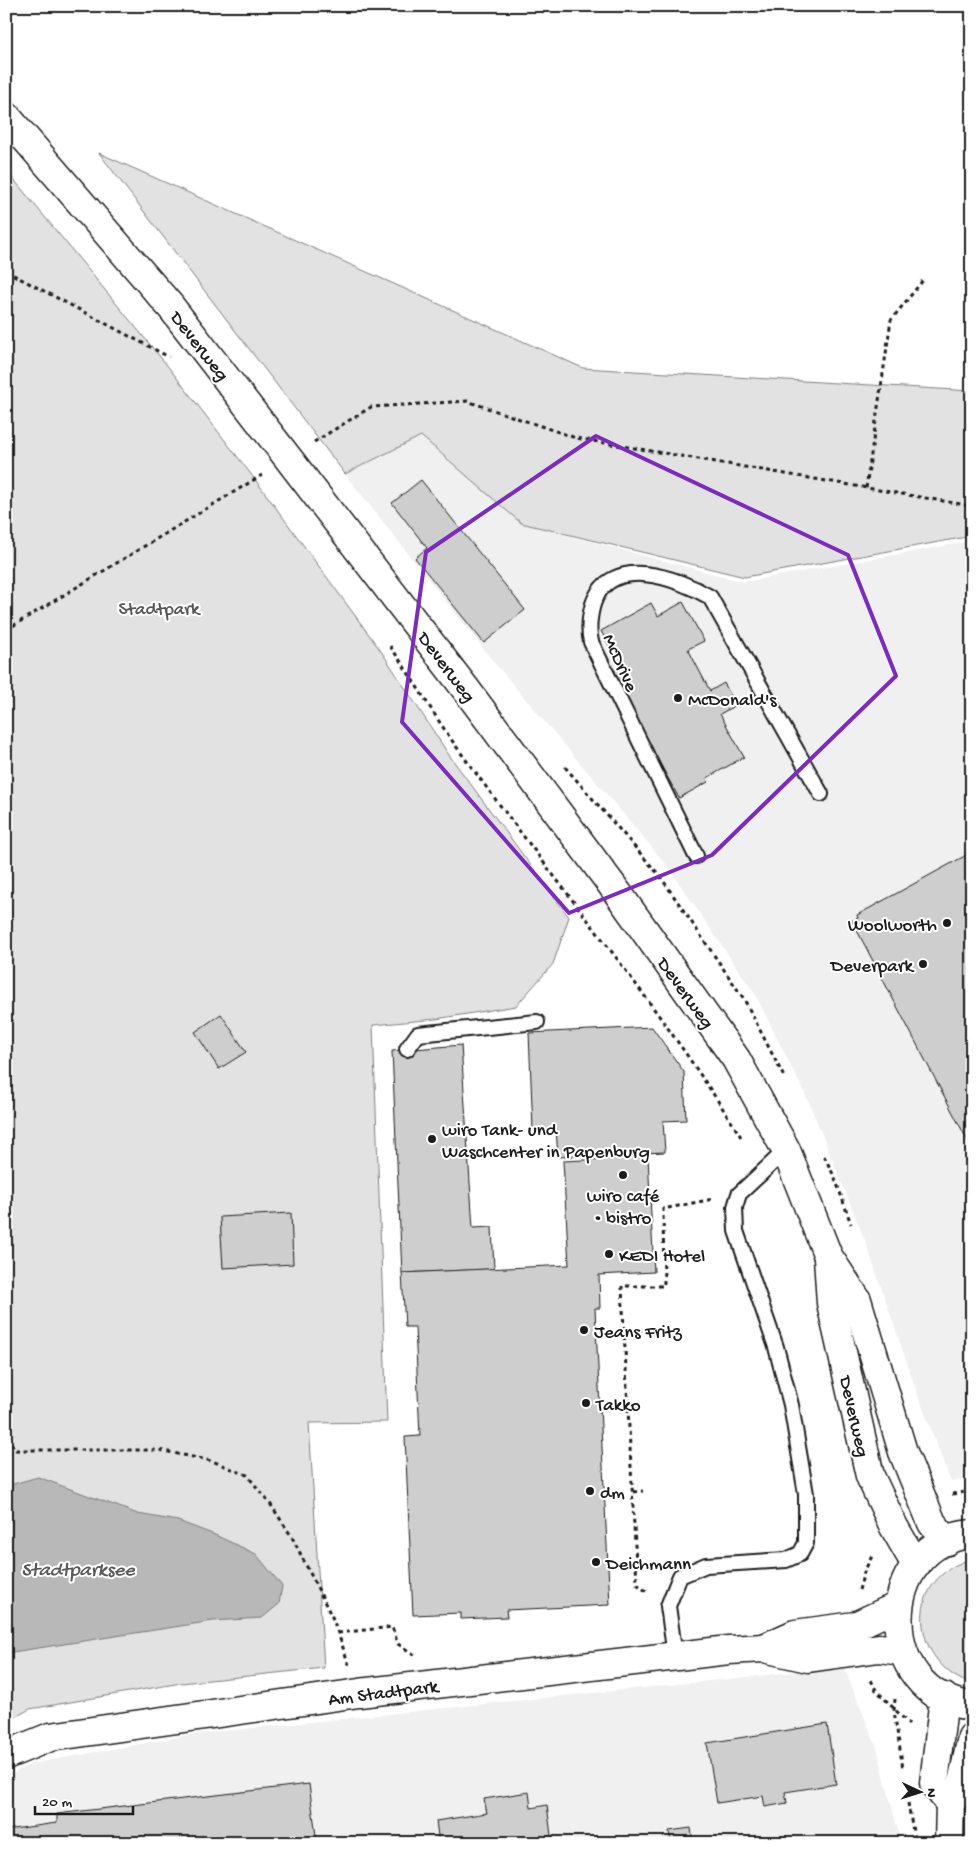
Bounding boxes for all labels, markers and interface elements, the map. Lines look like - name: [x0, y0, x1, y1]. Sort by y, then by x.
- street label: Deverweg: [163, 306, 233, 387]
- park label: Stadtpark: [118, 599, 201, 622]
- street label: Deverweg: [410, 627, 479, 708]
- street label: McDrive: [596, 631, 642, 696]
- place label: McDonald's: [688, 690, 778, 713]
- marker: McDonald's: [672, 692, 684, 704]
- place label: Woolworth: [848, 915, 937, 938]
- marker: Woolworth: [941, 917, 953, 929]
- street label: Deverweg: [649, 952, 718, 1034]
- place label: Deverpark: [829, 956, 915, 979]
- marker: Deverpark: [917, 958, 929, 970]
- place label: wiro Tank- und Waschcenter in Papenburg: [442, 1120, 650, 1165]
- marker: wiro Tank- und Waschcenter in Papenburg: [426, 1133, 438, 1145]
- marker: wiro café • bistro: [617, 1169, 629, 1181]
- place label: wiro café • bistro: [587, 1186, 659, 1231]
- place label: KEDI Hotel: [619, 1246, 705, 1269]
- marker: KEDI Hotel: [603, 1248, 615, 1260]
- place label: Jeans Fritz: [594, 1322, 682, 1345]
- marker: Jeans Fritz: [578, 1324, 590, 1336]
- street label: Deverweg: [832, 1372, 873, 1460]
- place label: Takko: [595, 1395, 641, 1418]
- marker: Takko: [580, 1397, 592, 1409]
- place label: dm: [600, 1483, 625, 1506]
- marker: dm: [584, 1485, 596, 1497]
- place label: Deichmann: [604, 1554, 691, 1577]
- marker: Deichmann: [590, 1556, 602, 1568]
- water label: Stadtparksee: [21, 1560, 135, 1583]
- street label: Am Stadtpark: [327, 1676, 441, 1713]
- north arrow: [896, 1766, 946, 1816]
- scale bar: [35, 1784, 132, 1816]
- text: N: [922, 1788, 939, 1798]
- text: 20 m: [42, 1794, 72, 1812]

